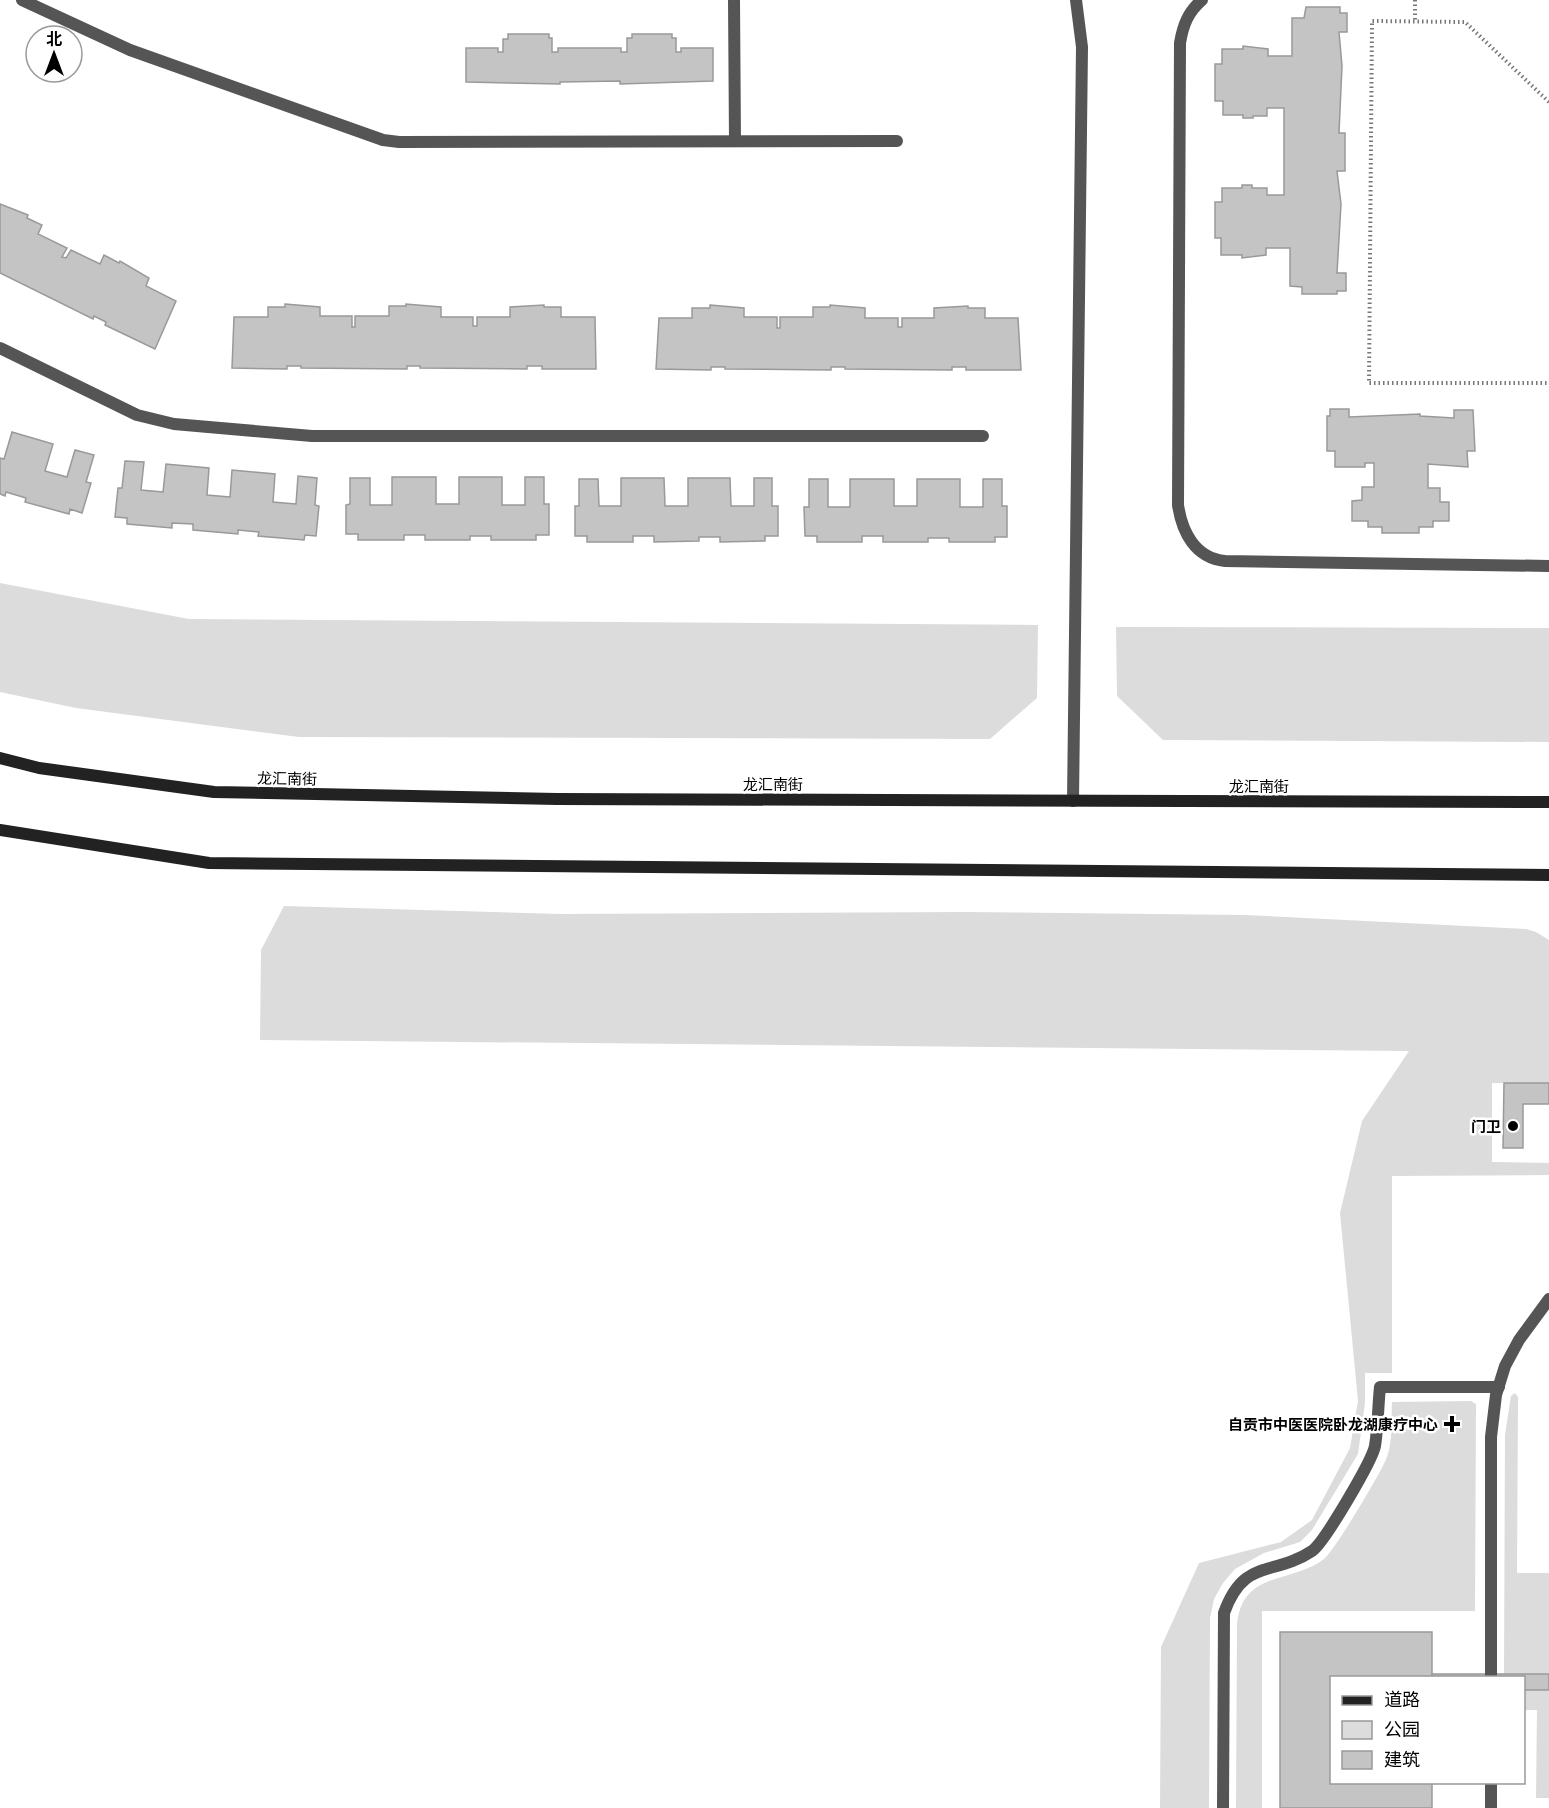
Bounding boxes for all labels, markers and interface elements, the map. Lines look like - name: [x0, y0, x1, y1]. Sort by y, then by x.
- north arrow: [24, 24, 84, 84]
- text: 北: [46, 28, 62, 50]
- street label: 龙汇南街: [257, 767, 317, 789]
- street label: 龙汇南街: [743, 774, 803, 794]
- street label: 龙汇南街: [1229, 776, 1289, 796]
- place label: 门卫: [1471, 1116, 1501, 1136]
- marker: 门卫: [1506, 1119, 1520, 1133]
- place label: 自贡市中医医院卧龙湖康疗中心: [1228, 1414, 1438, 1434]
- marker: 自贡市中医医院卧龙湖康疗中心: [1443, 1415, 1461, 1433]
- legend: [1330, 1676, 1525, 1784]
- text: 道路: [1384, 1687, 1420, 1711]
- text: 公园: [1384, 1717, 1420, 1741]
- text: 建筑: [1384, 1747, 1420, 1771]

